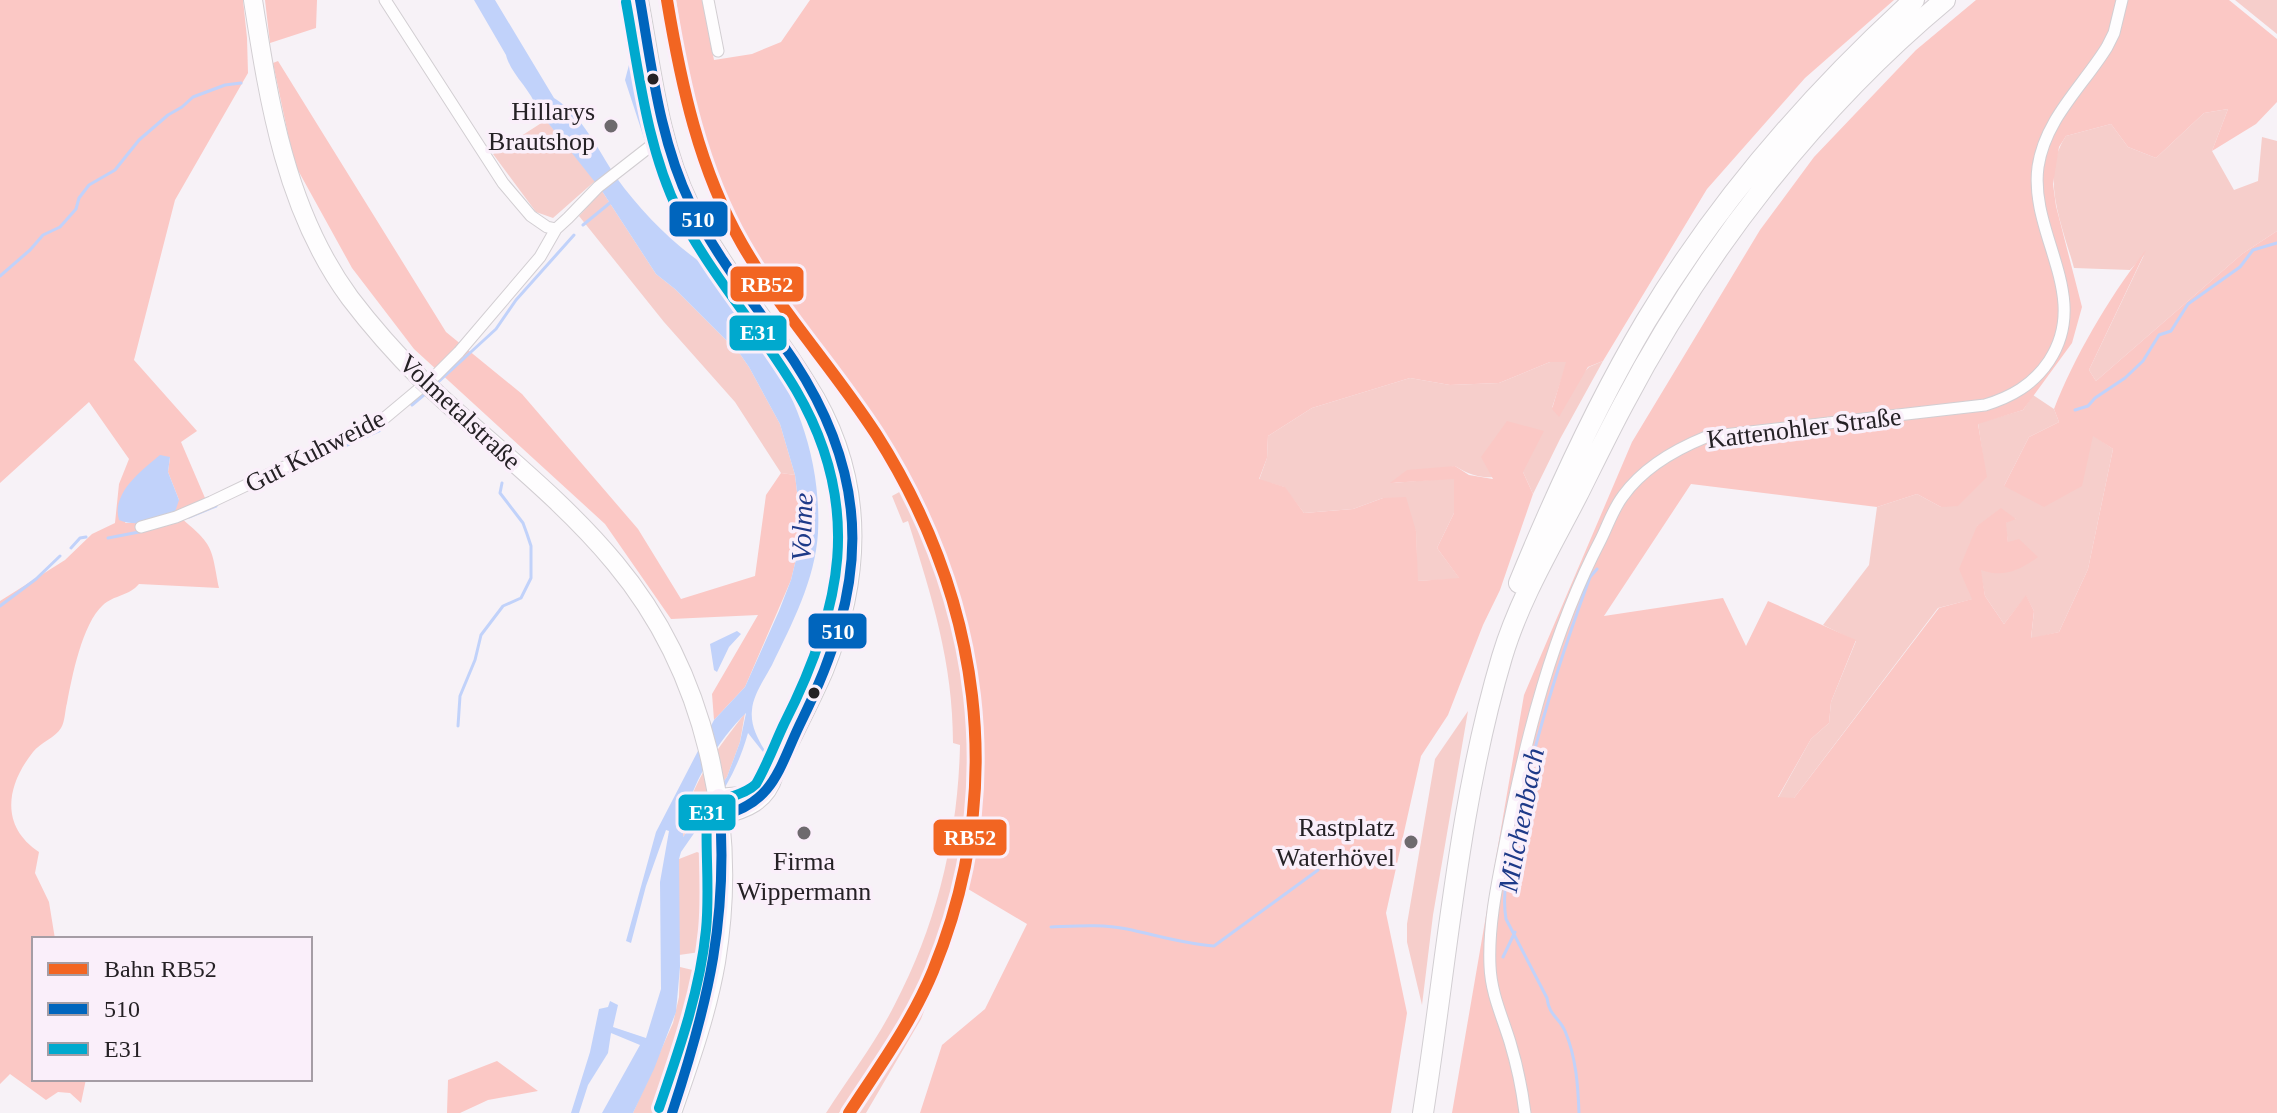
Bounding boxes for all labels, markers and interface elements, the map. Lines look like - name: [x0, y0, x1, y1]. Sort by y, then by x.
- unlabelled marker: [645, 71, 661, 87]
- place label: Hillarys Brautshop: [488, 97, 595, 156]
- marker: Hillarys Brautshop: [602, 117, 620, 135]
- line badge: 510: [668, 200, 729, 238]
- text: 510: [682, 207, 715, 232]
- line badge: RB52: [729, 265, 805, 303]
- text: RB52: [741, 272, 793, 297]
- line badge: E31: [728, 314, 788, 352]
- text: E31: [740, 320, 776, 345]
- street label: Volmetalstraße: [393, 348, 527, 476]
- street label: Kattenohler Straße: [1705, 402, 1903, 454]
- street label: Gut Kuhweide: [241, 403, 389, 499]
- water label: Volme: [785, 492, 819, 562]
- line badge: 510: [807, 612, 868, 650]
- text: 510: [822, 619, 855, 644]
- unlabelled marker: [806, 685, 822, 701]
- water label: Milchenbach: [1492, 745, 1550, 896]
- line badge: E31: [677, 793, 737, 832]
- text: E31: [689, 800, 725, 825]
- place label: Rastplatz Waterhövel: [1276, 813, 1395, 872]
- line badge: RB52: [932, 818, 1008, 857]
- marker: Firma Wippermann: [795, 824, 813, 842]
- text: RB52: [944, 825, 996, 850]
- marker: Rastplatz Waterhövel: [1402, 833, 1420, 851]
- place label: Firma Wippermann: [737, 847, 871, 906]
- legend: [32, 937, 312, 1081]
- text: Bahn RB52: [104, 956, 217, 982]
- text: 510: [104, 996, 140, 1022]
- text: E31: [104, 1036, 143, 1062]

